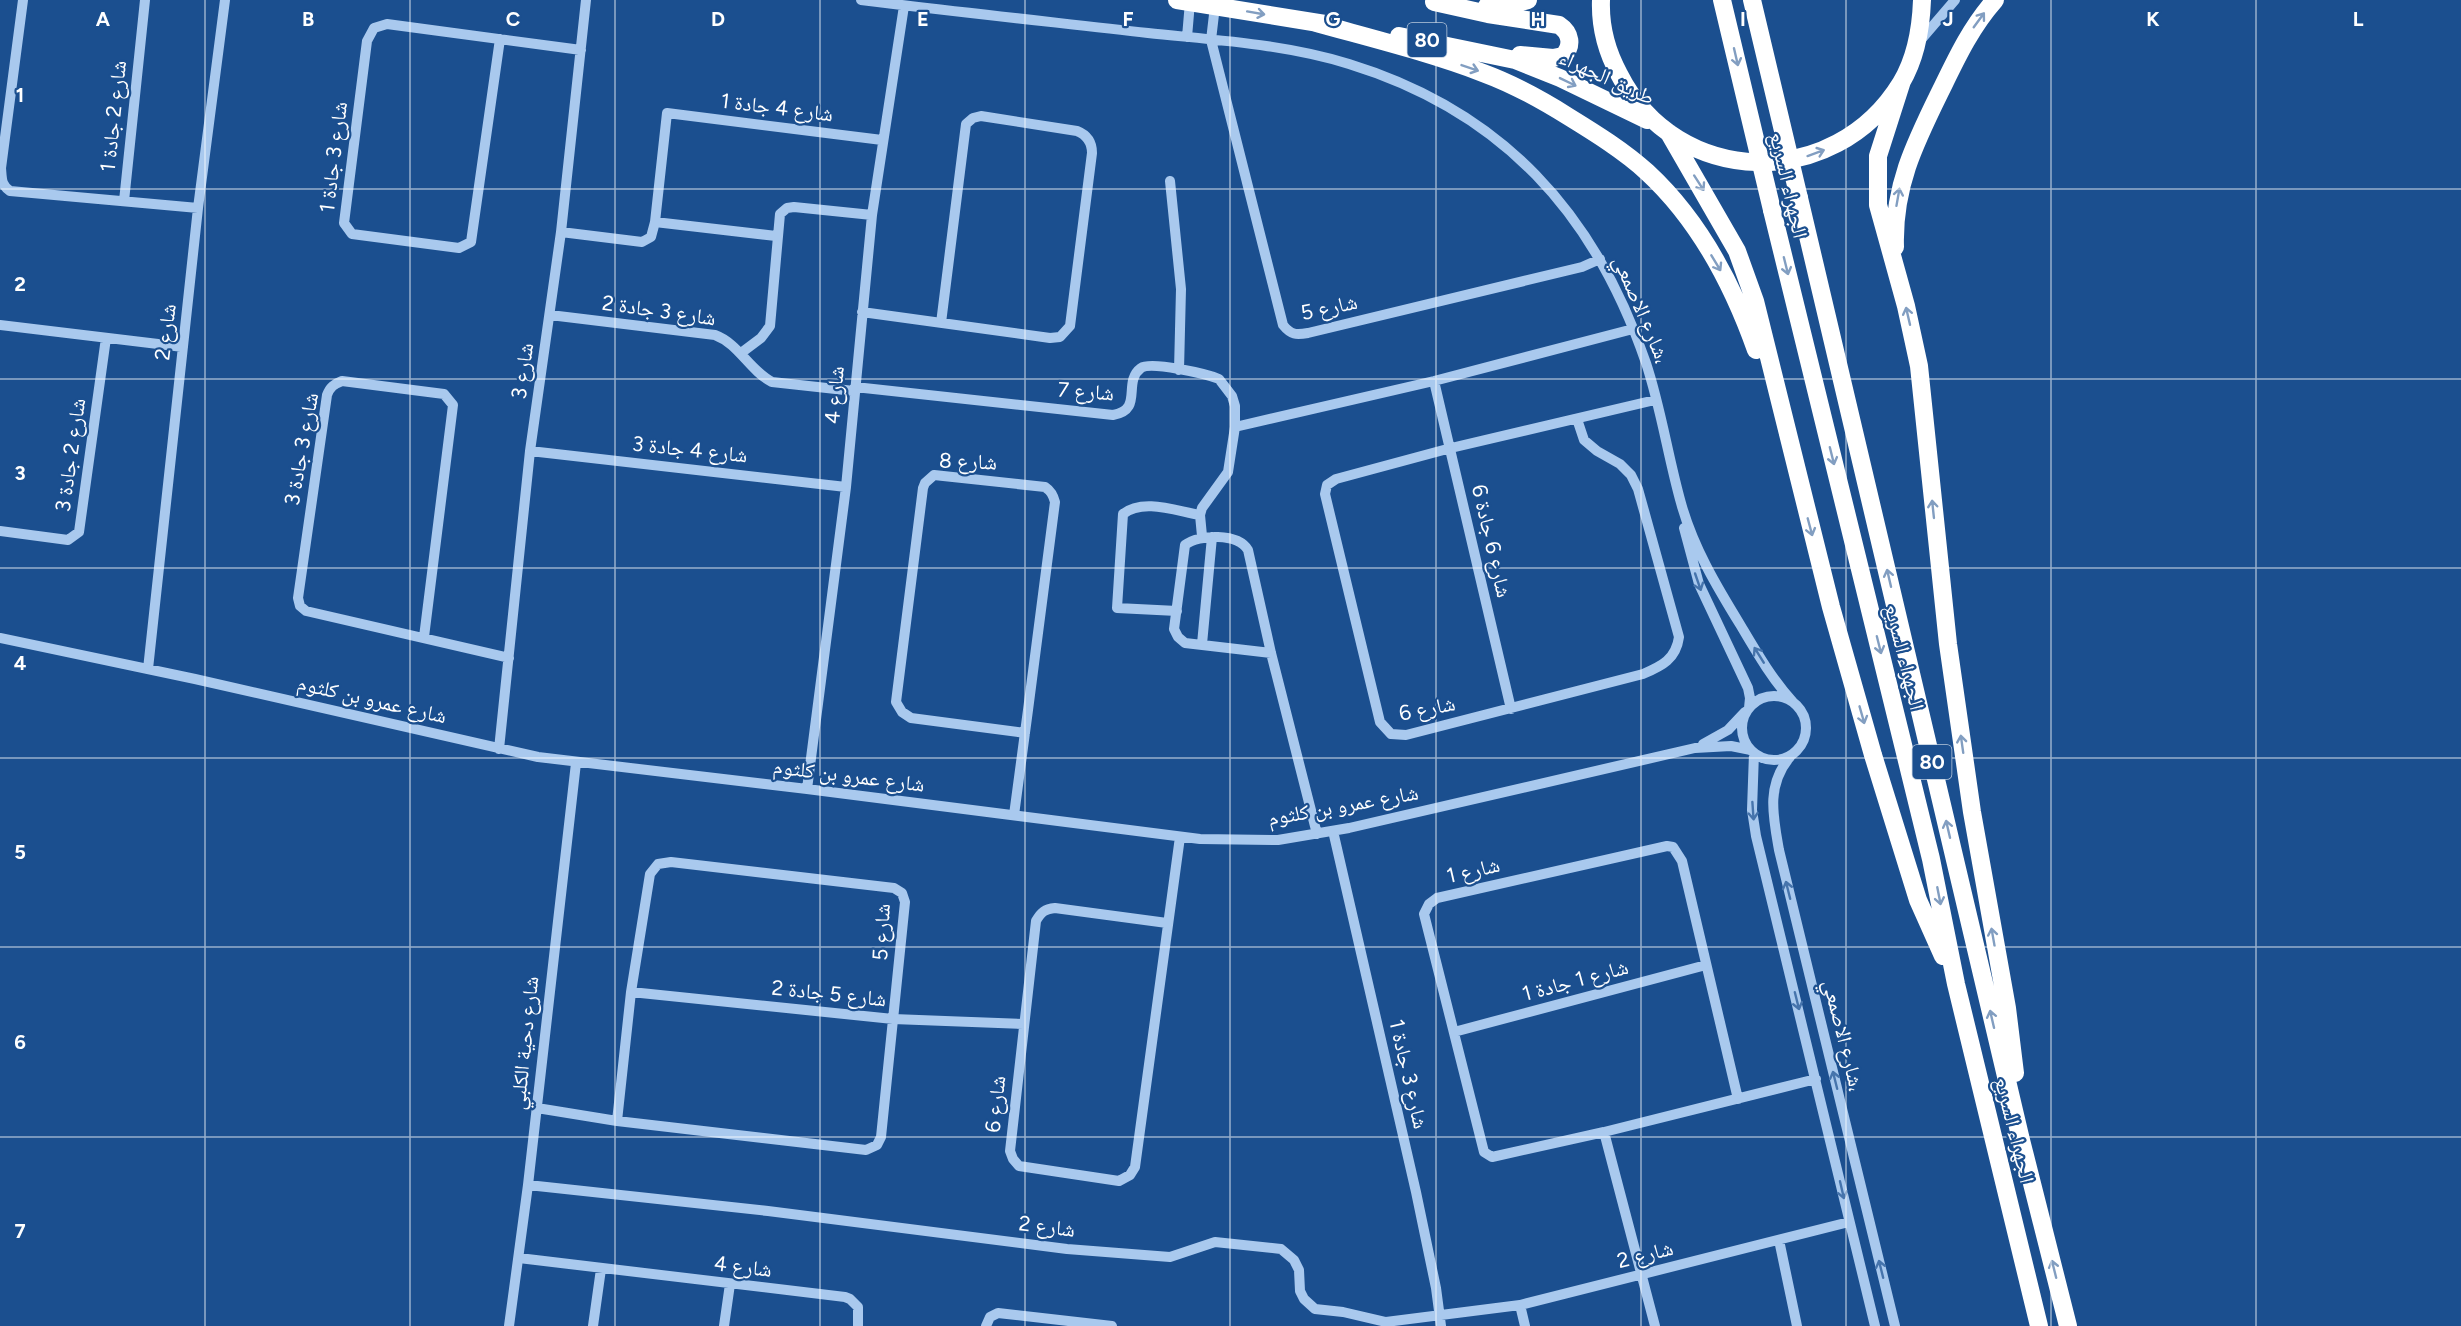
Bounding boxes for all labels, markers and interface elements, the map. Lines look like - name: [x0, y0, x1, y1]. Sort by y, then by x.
- text: A: [96, 7, 111, 31]
- text: B: [302, 7, 314, 31]
- text: C: [506, 7, 520, 31]
- text: D: [711, 7, 725, 31]
- text: E: [917, 7, 929, 31]
- text: F: [1122, 7, 1134, 31]
- one-way arrow: [1245, 7, 1265, 18]
- text: G: [1326, 7, 1341, 31]
- text: H: [1531, 7, 1546, 31]
- text: I: [1740, 7, 1746, 31]
- text: J: [1942, 7, 1954, 31]
- text: K: [2146, 7, 2160, 31]
- text: L: [2353, 7, 2364, 31]
- one-way arrow: [1972, 13, 1985, 29]
- road number: 80: [1408, 23, 1446, 57]
- street label: طريق الجهراء: [1555, 44, 1659, 111]
- one-way arrow: [1730, 47, 1742, 66]
- street label: شارع 2 جادة 1: [95, 59, 132, 173]
- one-way arrow: [1460, 63, 1479, 74]
- one-way arrow: [1558, 76, 1576, 88]
- text: 1: [16, 83, 24, 107]
- street label: شارع 4 جادة 1: [719, 88, 835, 127]
- street label: شارع 3 جادة 1: [314, 100, 353, 214]
- street label: الجهراء السريع: [1764, 129, 1813, 241]
- one-way arrow: [1806, 147, 1825, 158]
- one-way arrow: [1694, 174, 1706, 191]
- one-way arrow: [1893, 188, 1904, 207]
- street label: شارع الاصمعي،: [1604, 252, 1676, 368]
- one-way arrow: [1711, 254, 1723, 271]
- one-way arrow: [1780, 257, 1792, 276]
- text: 2: [14, 272, 26, 296]
- street label: شارع 5: [1298, 289, 1360, 326]
- street label: شارع 3 جادة 2: [600, 290, 717, 331]
- street label: شارع 2: [149, 302, 182, 362]
- one-way arrow: [1902, 307, 1914, 326]
- street label: شارع 3: [506, 341, 539, 401]
- street label: شارع 4: [819, 365, 850, 425]
- street label: شارع 7: [1057, 377, 1115, 406]
- street label: شارع 3 جادة 3: [279, 391, 324, 508]
- street label: شارع 2 جادة 3: [50, 397, 91, 514]
- street label: شارع 4 جادة 3: [631, 431, 749, 468]
- one-way arrow: [1827, 446, 1839, 465]
- street label: شارع 8: [939, 447, 997, 476]
- text: 3: [14, 461, 26, 485]
- street label: شارع 6 جادة 6: [1466, 482, 1517, 600]
- one-way arrow: [1927, 500, 1938, 520]
- one-way arrow: [1805, 517, 1817, 536]
- one-way arrow: [1882, 569, 1894, 588]
- one-way arrow: [1694, 572, 1705, 590]
- street label: الجهراء السريع: [1879, 601, 1930, 713]
- one-way arrow: [1873, 635, 1885, 654]
- one-way arrow: [1752, 647, 1764, 664]
- text: 4: [14, 651, 27, 675]
- street label: شارع عمرو بن كلثوم: [294, 670, 449, 730]
- street label: شارع 6: [1397, 690, 1458, 727]
- one-way arrow: [1857, 705, 1868, 724]
- one-way arrow: [1956, 735, 1967, 755]
- road number: 80: [1912, 745, 1952, 779]
- street label: شارع عمرو بن كلثوم: [771, 753, 926, 799]
- street label: شارع عمرو بن كلثوم: [1266, 779, 1421, 833]
- one-way arrow: [1748, 801, 1759, 820]
- one-way arrow: [1941, 820, 1953, 839]
- text: 5: [14, 840, 26, 864]
- street label: شارع 1: [1444, 852, 1502, 889]
- one-way arrow: [1782, 881, 1794, 900]
- one-way arrow: [1934, 886, 1945, 905]
- street label: شارع 5: [867, 903, 896, 961]
- one-way arrow: [1987, 928, 1998, 947]
- street label: شارع 1 جادة 1: [1519, 954, 1631, 1007]
- street label: شارع دحية الكلبي: [505, 975, 548, 1111]
- street label: شارع 5 جادة 2: [770, 975, 888, 1012]
- street label: شارع الاصمعي،: [1814, 977, 1870, 1094]
- one-way arrow: [1791, 991, 1803, 1010]
- one-way arrow: [1986, 1010, 1997, 1029]
- street label: شارع 3 جادة 1: [1383, 1017, 1434, 1131]
- text: 6: [14, 1030, 26, 1054]
- one-way arrow: [1828, 1071, 1840, 1090]
- street label: شارع 6: [980, 1074, 1011, 1134]
- street label: الجهراء السريع: [1989, 1074, 2040, 1186]
- one-way arrow: [1837, 1180, 1848, 1200]
- street label: شارع 2: [1017, 1210, 1077, 1243]
- text: 7: [14, 1219, 26, 1243]
- street label: شارع 2: [1614, 1235, 1676, 1274]
- street label: شارع 4: [712, 1250, 773, 1283]
- one-way arrow: [1874, 1260, 1886, 1279]
- one-way arrow: [2047, 1260, 2059, 1279]

